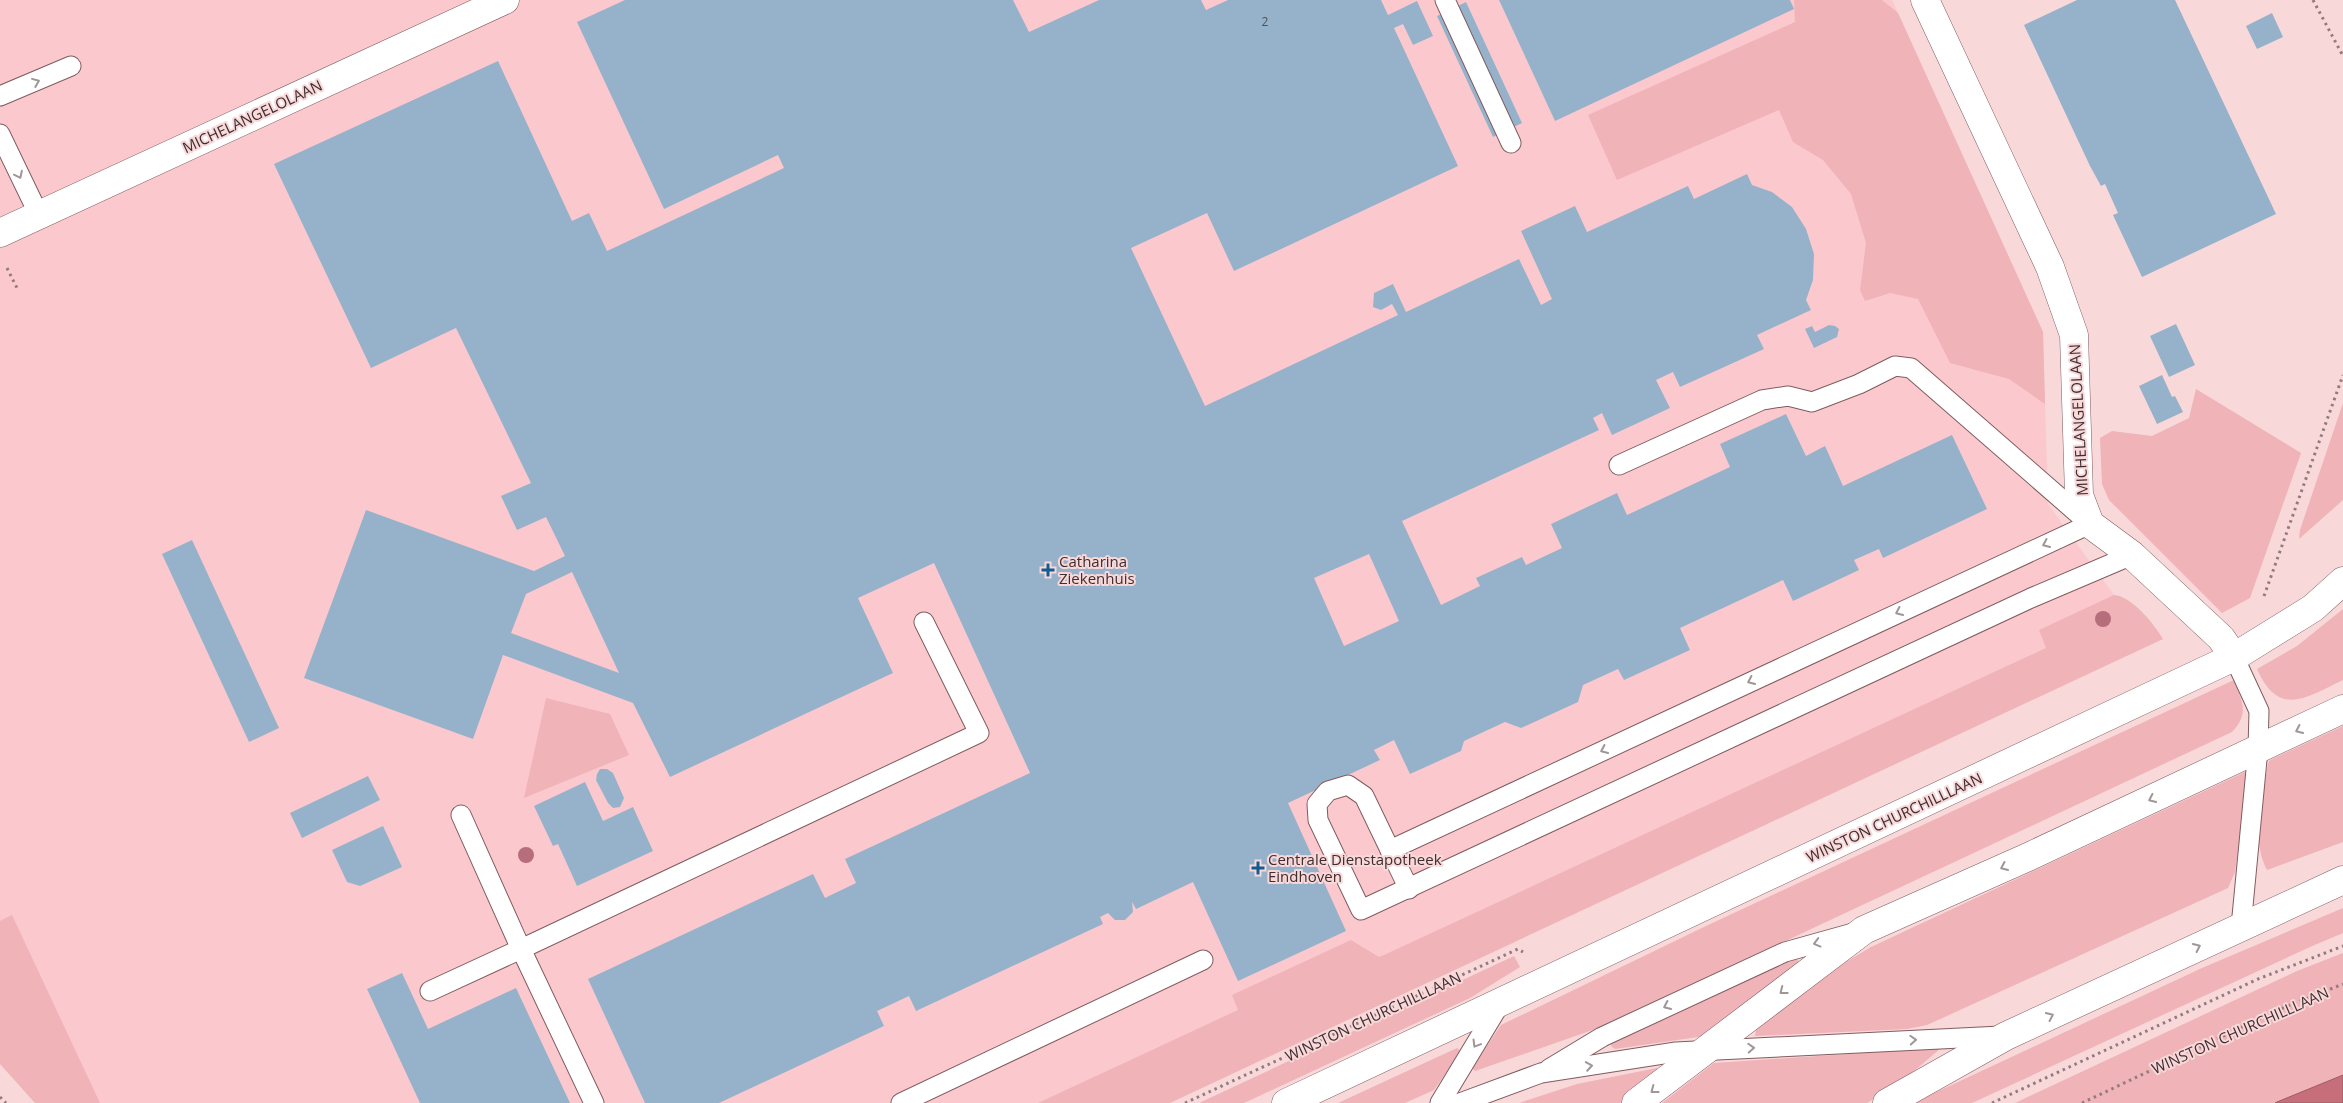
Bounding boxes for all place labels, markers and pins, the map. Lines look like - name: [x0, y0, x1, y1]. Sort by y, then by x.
- place label: Catharina Ziekenhuis: [1059, 551, 1135, 588]
- marker: Catharina Ziekenhuis: [1041, 563, 1055, 577]
- place label: Centrale Dienstapotheek Eindhoven: [1268, 849, 1442, 886]
- marker: Centrale Dienstapotheek Eindhoven: [1252, 862, 1264, 874]

